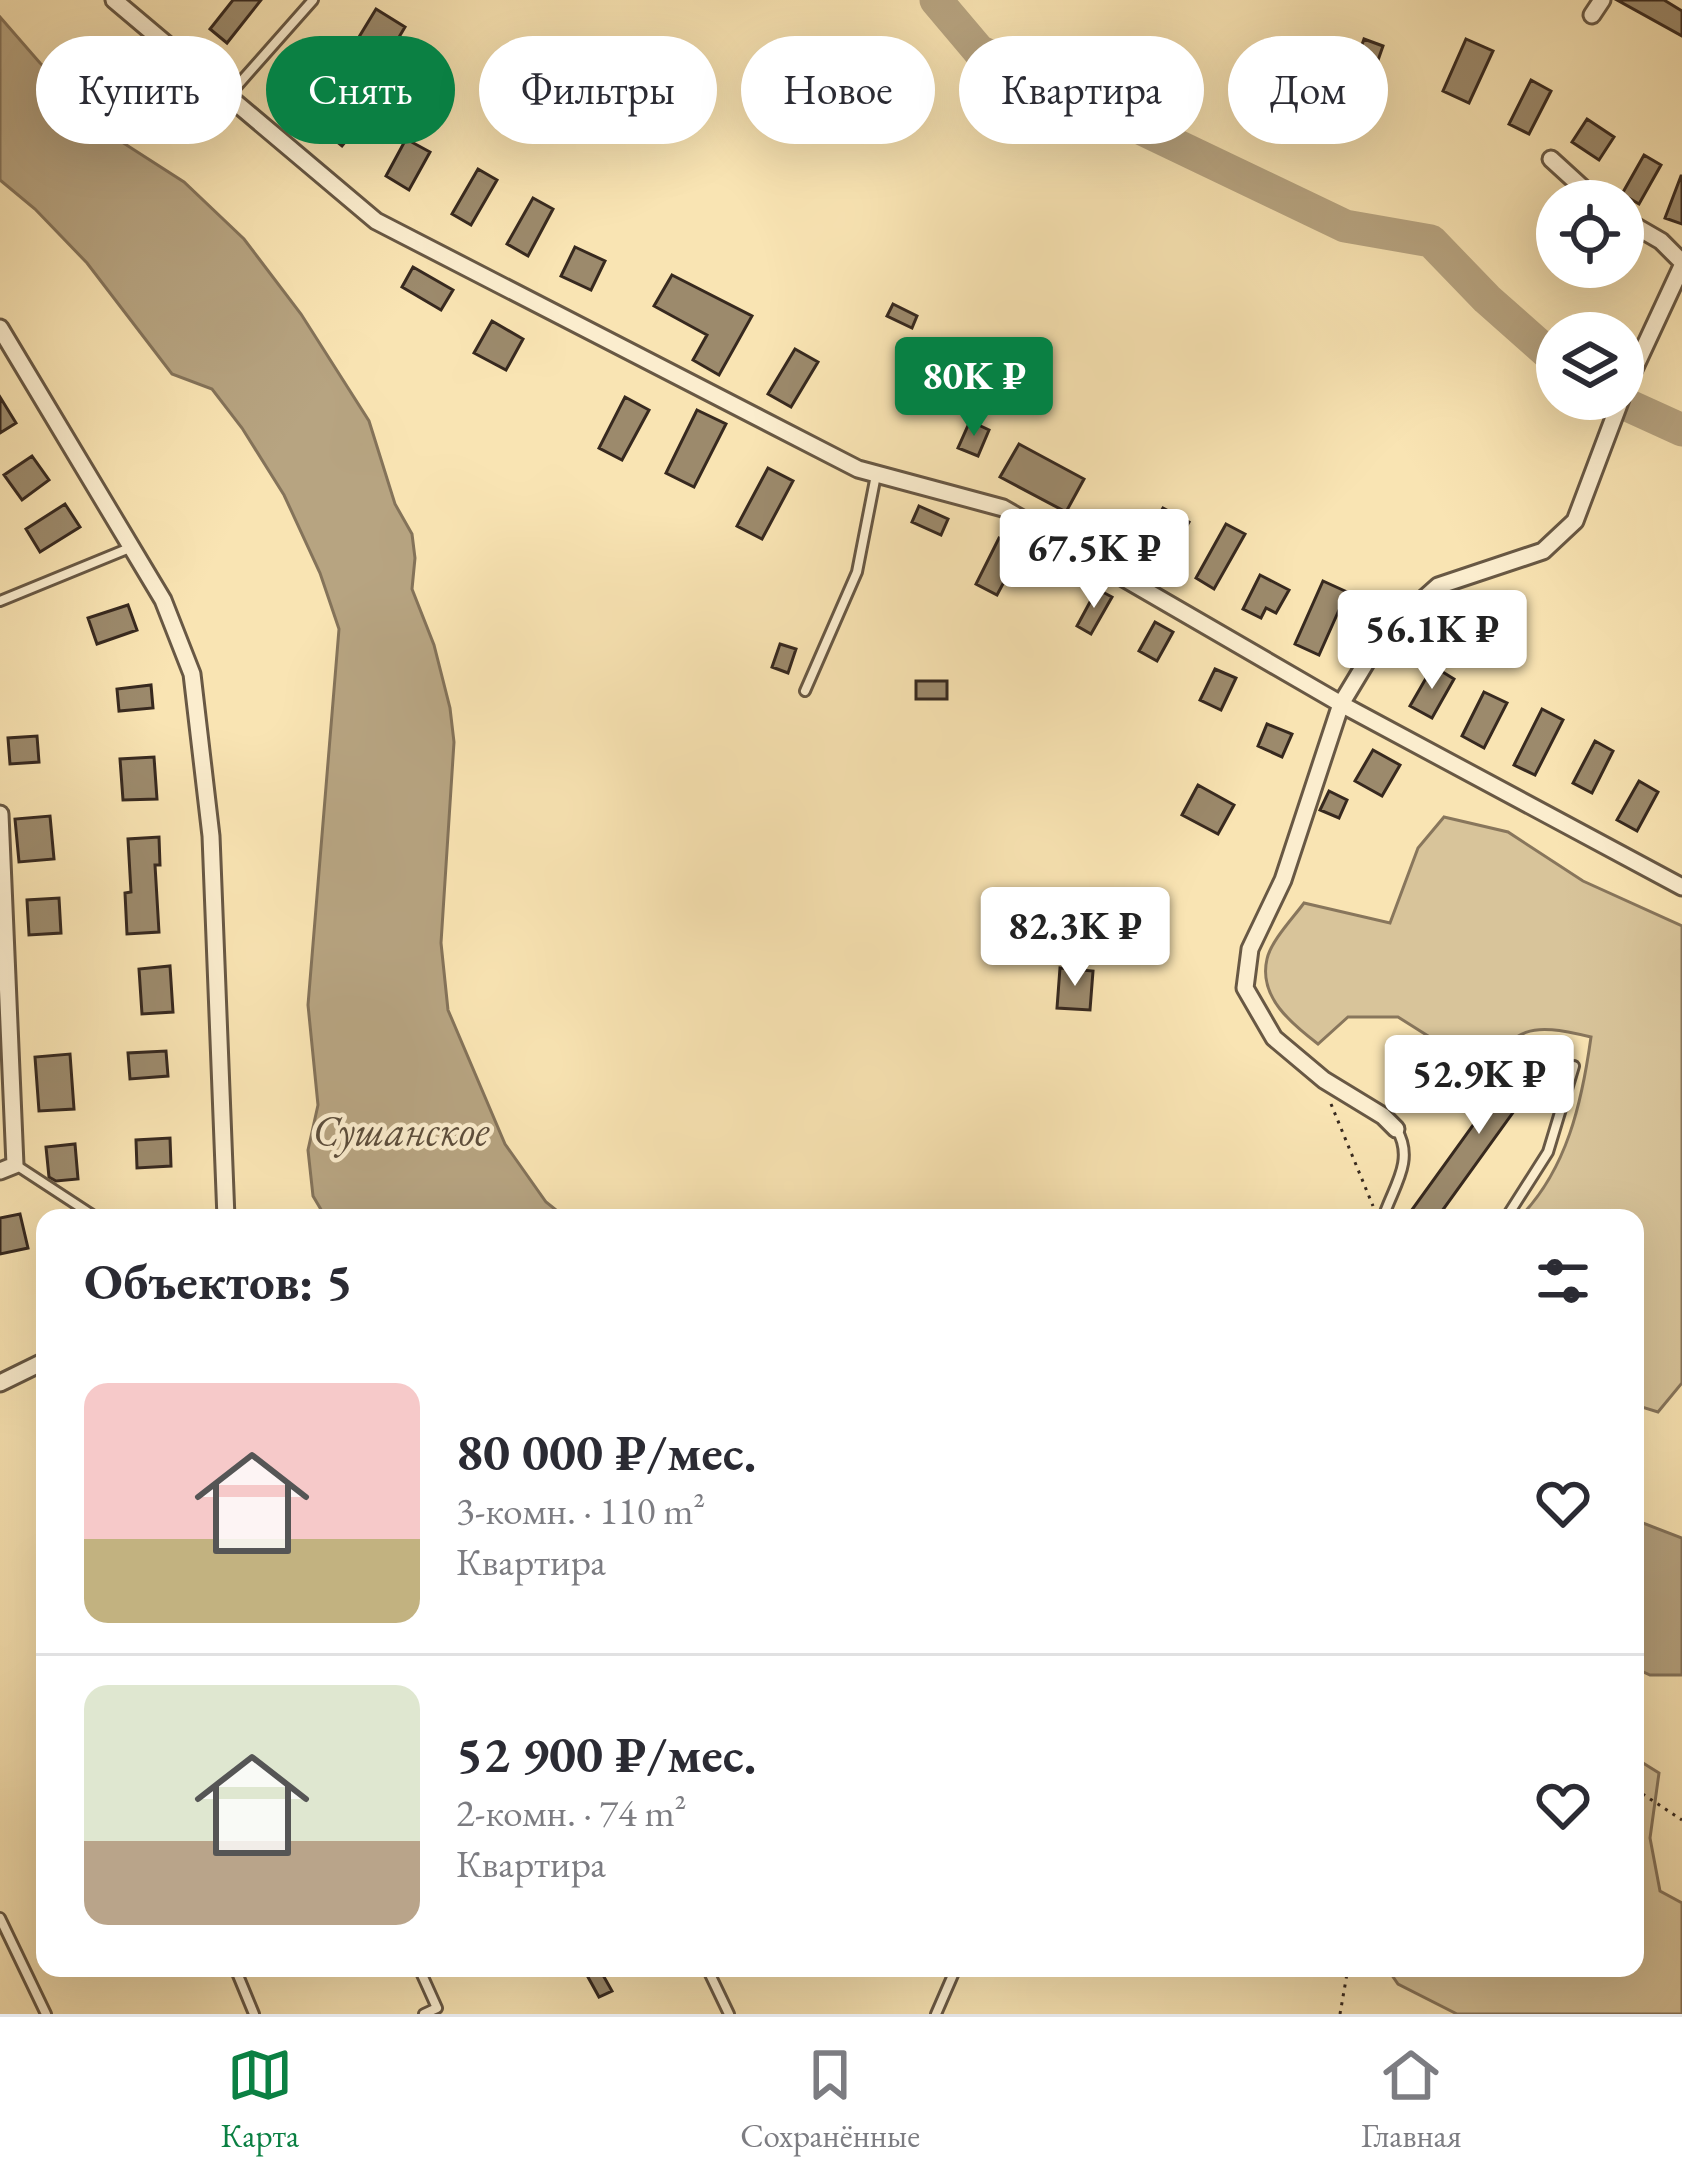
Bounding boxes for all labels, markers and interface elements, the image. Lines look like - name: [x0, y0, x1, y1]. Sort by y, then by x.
- chip: Купить: [36, 36, 242, 144]
- chip: Снять: [266, 36, 455, 144]
- chip: Фильтры: [479, 36, 717, 144]
- chip: Новое: [741, 36, 935, 144]
- chip: Квартира: [959, 36, 1204, 144]
- chip: Дом: [1228, 36, 1388, 144]
- map controls: [1536, 180, 1644, 420]
- button: locate: [1536, 180, 1644, 288]
- button: layers: [1536, 312, 1644, 420]
- pin: 80K ₽: [890, 337, 1058, 439]
- text: 80K ₽: [922, 350, 1026, 401]
- pin: 67.5K ₽: [983, 509, 1205, 611]
- text: 67.5K ₽: [1027, 522, 1161, 573]
- pin: 56.1K ₽: [1321, 590, 1543, 692]
- text: 56.1K ₽: [1365, 603, 1499, 654]
- pin: 82.3K ₽: [964, 887, 1186, 989]
- text: 82.3K ₽: [1008, 900, 1142, 951]
- pin: 52.9K ₽: [1368, 1035, 1590, 1137]
- text: 52.9K ₽: [1412, 1048, 1546, 1099]
- water label: Сушанское: [313, 1103, 490, 1158]
- text: Объектов: 5: [84, 1248, 353, 1314]
- icon: filters: [1530, 1248, 1596, 1314]
- text: 80 000 ₽/мес.: [456, 1419, 756, 1485]
- icon: home: [180, 1431, 324, 1575]
- icon: heart: [1530, 1470, 1596, 1536]
- text: 3-комн. · 110 m²: [456, 1485, 705, 1536]
- text: Квартира: [456, 1536, 606, 1587]
- text: 52 900 ₽/мес.: [456, 1721, 756, 1787]
- icon: home: [180, 1733, 324, 1877]
- icon: heart: [1530, 1772, 1596, 1838]
- text: 2-комн. · 74 m²: [456, 1787, 687, 1838]
- text: Квартира: [456, 1838, 606, 1889]
- tab: Карта: [220, 2042, 299, 2157]
- tab: Сохранённые: [740, 2042, 920, 2157]
- tab: Главная: [1361, 2042, 1462, 2157]

